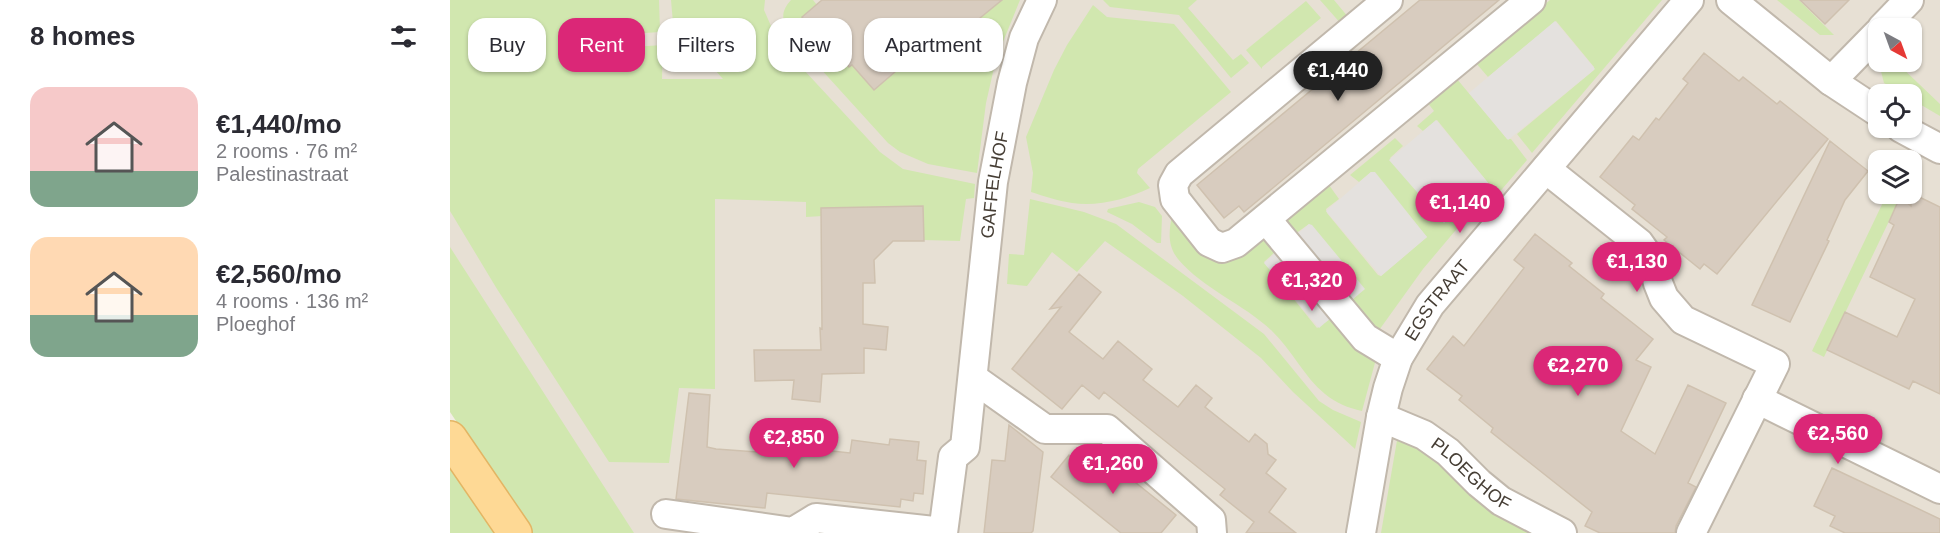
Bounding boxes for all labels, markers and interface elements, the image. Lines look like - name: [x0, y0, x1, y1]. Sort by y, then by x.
- chip: Buy: [468, 18, 546, 72]
- chip: Rent: [558, 18, 645, 72]
- chip: Filters: [657, 18, 756, 72]
- chip: New: [768, 18, 852, 72]
- chip: Apartment: [864, 18, 1003, 72]
- north arrow: [1868, 18, 1922, 72]
- map controls: [1868, 18, 1922, 204]
- icon: filters: [387, 20, 420, 53]
- text: 8 homes: [30, 21, 136, 51]
- pin: €1,440: [1289, 51, 1387, 102]
- text: €1,440: [1307, 59, 1369, 81]
- button: locate: [1868, 84, 1922, 138]
- text: €1,440/mo: [216, 109, 342, 139]
- icon: home: [78, 111, 150, 183]
- street label: GAFFELHOF: [977, 130, 1012, 240]
- text: 2 rooms · 76 m²: [216, 140, 357, 162]
- button: layers: [1868, 150, 1922, 204]
- text: Palestinastraat: [216, 163, 348, 185]
- pin: €1,140: [1411, 183, 1509, 234]
- text: €1,140: [1429, 191, 1491, 213]
- pin: €1,130: [1588, 242, 1686, 293]
- text: €1,130: [1606, 250, 1668, 272]
- street label: EGSTRAAT: [1401, 256, 1474, 344]
- text: €2,560/mo: [216, 259, 342, 289]
- icon: home: [78, 261, 150, 333]
- pin: €1,320: [1263, 261, 1361, 312]
- text: €1,320: [1281, 269, 1343, 291]
- text: 4 rooms · 136 m²: [216, 290, 368, 312]
- text: Ploeghof: [216, 313, 295, 335]
- pin: €2,270: [1529, 346, 1627, 397]
- text: €2,270: [1547, 354, 1609, 376]
- pin: €2,560: [1789, 414, 1887, 465]
- pin: €2,850: [745, 418, 843, 469]
- text: €2,560: [1807, 422, 1869, 444]
- text: €2,850: [763, 426, 825, 448]
- street label: PLOEGHOF: [1427, 433, 1514, 514]
- pin: €1,260: [1064, 444, 1162, 495]
- text: €1,260: [1082, 452, 1144, 474]

